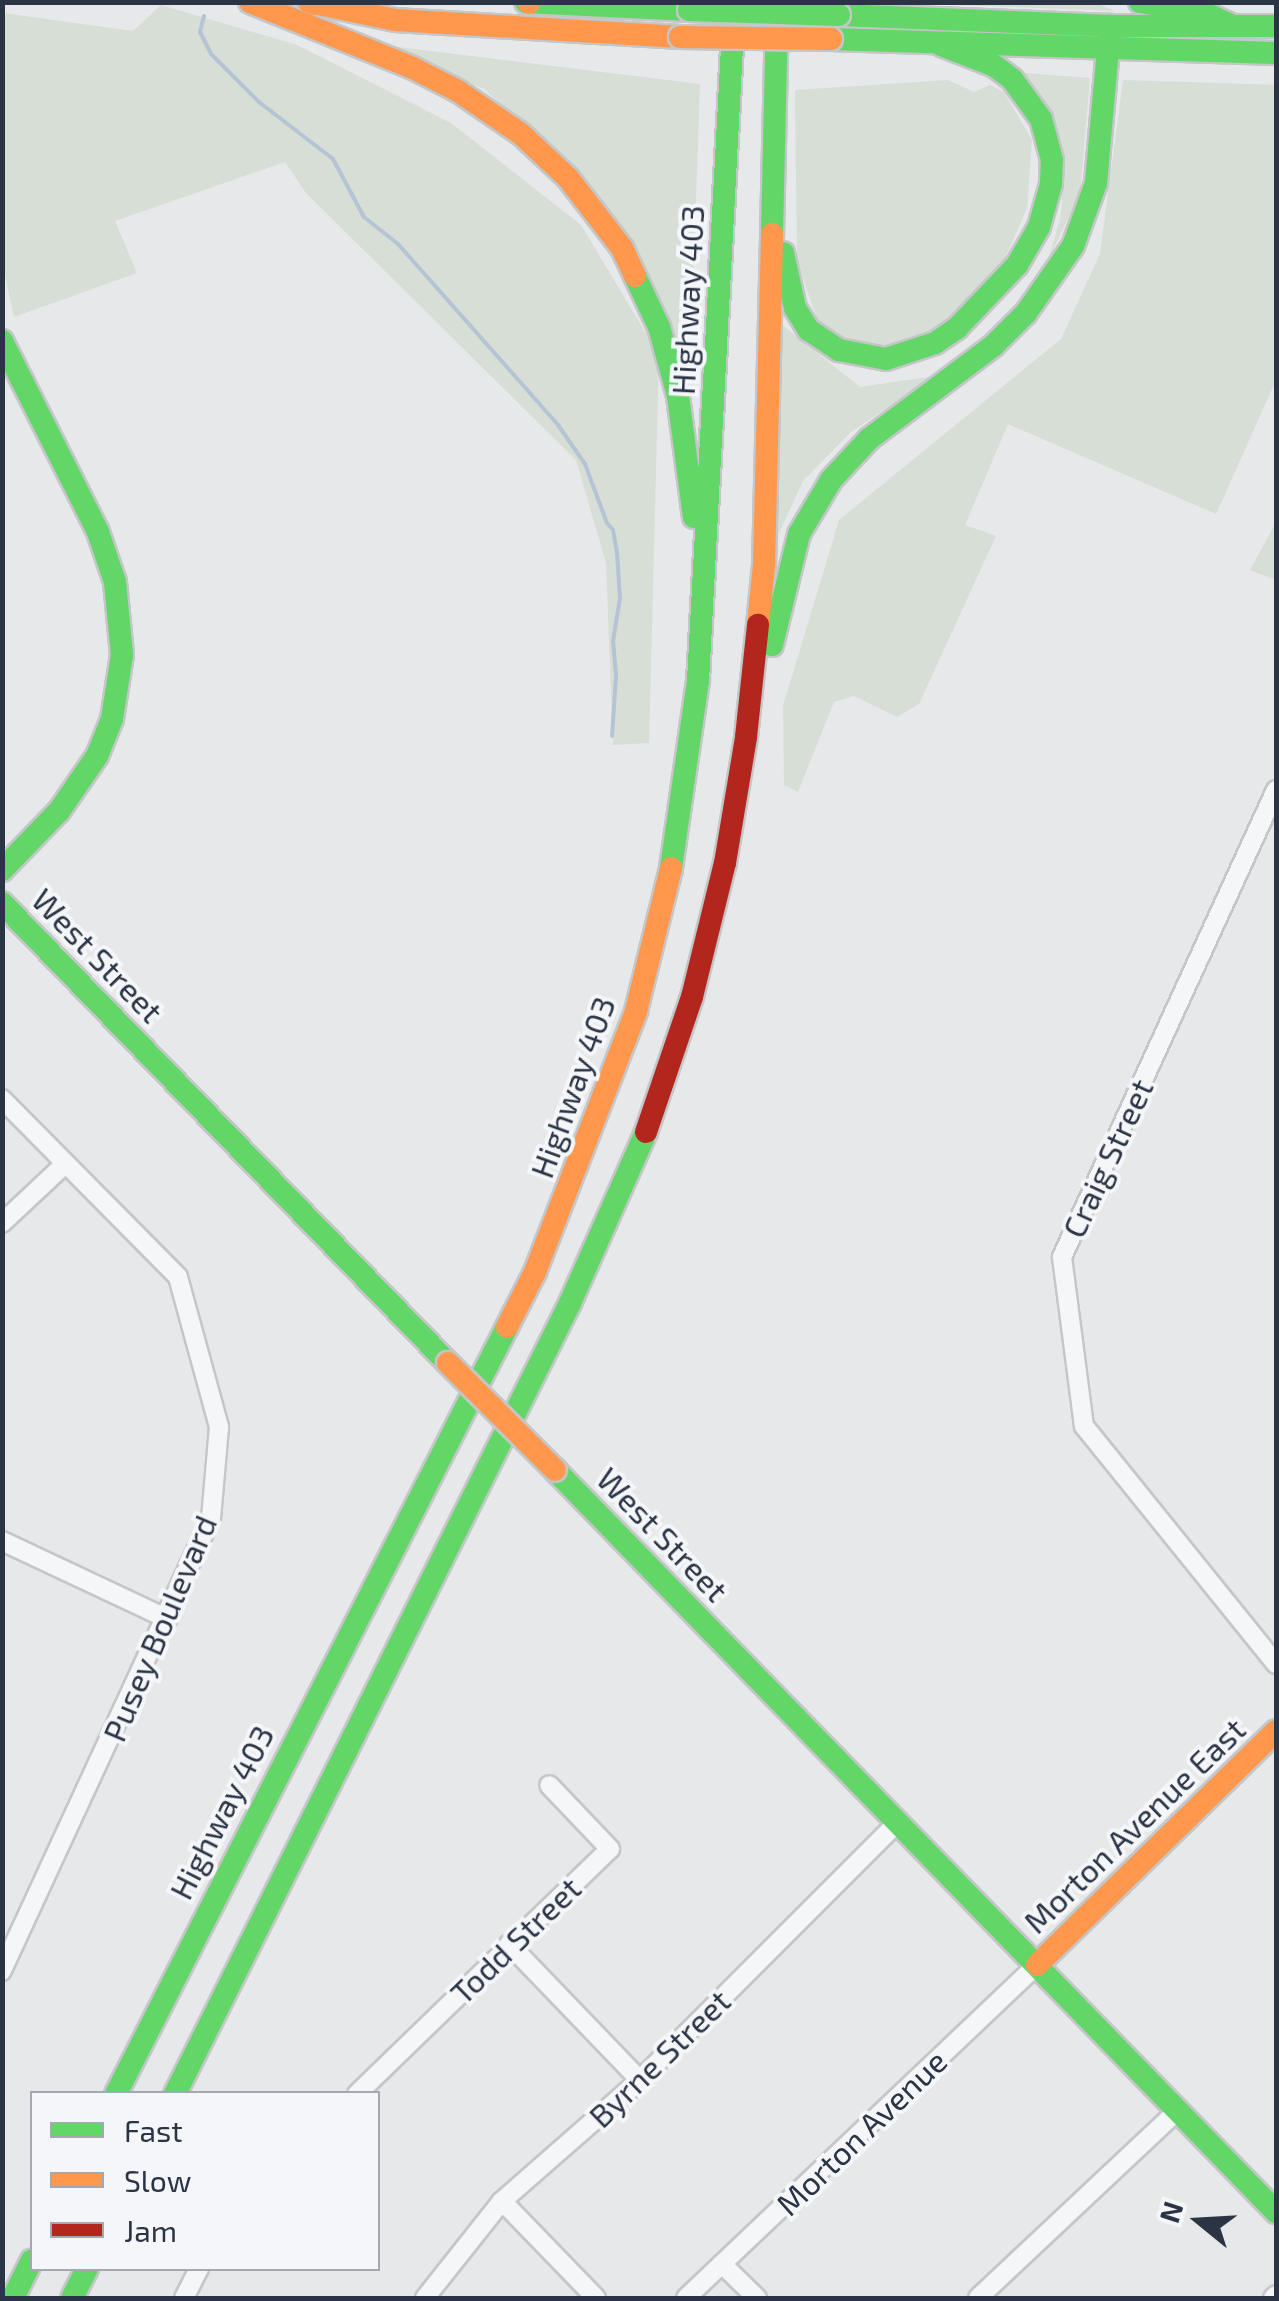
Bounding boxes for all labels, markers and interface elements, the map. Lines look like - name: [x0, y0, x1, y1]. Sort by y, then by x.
- street label: Highway 403: [663, 204, 711, 396]
- street label: West Street: [25, 880, 171, 1030]
- street label: Highway 403: [521, 991, 623, 1183]
- street label: Craig Street: [1054, 1073, 1160, 1243]
- street label: West Street: [590, 1459, 736, 1609]
- street label: Pusey Boulevard: [94, 1509, 224, 1747]
- street label: Morton Avenue East: [1015, 1709, 1253, 1941]
- street label: Highway 403: [161, 1718, 281, 1906]
- street label: Todd Street: [442, 1869, 588, 2011]
- street label: Byrne Street: [580, 1981, 738, 2135]
- street label: Morton Avenue: [768, 2041, 954, 2223]
- legend: [30, 2091, 380, 2271]
- text: Fast: [124, 2112, 183, 2148]
- text: Slow: [124, 2162, 191, 2198]
- north arrow: [1149, 2171, 1249, 2271]
- text: N: [1151, 2197, 1190, 2227]
- text: Jam: [124, 2212, 177, 2248]

